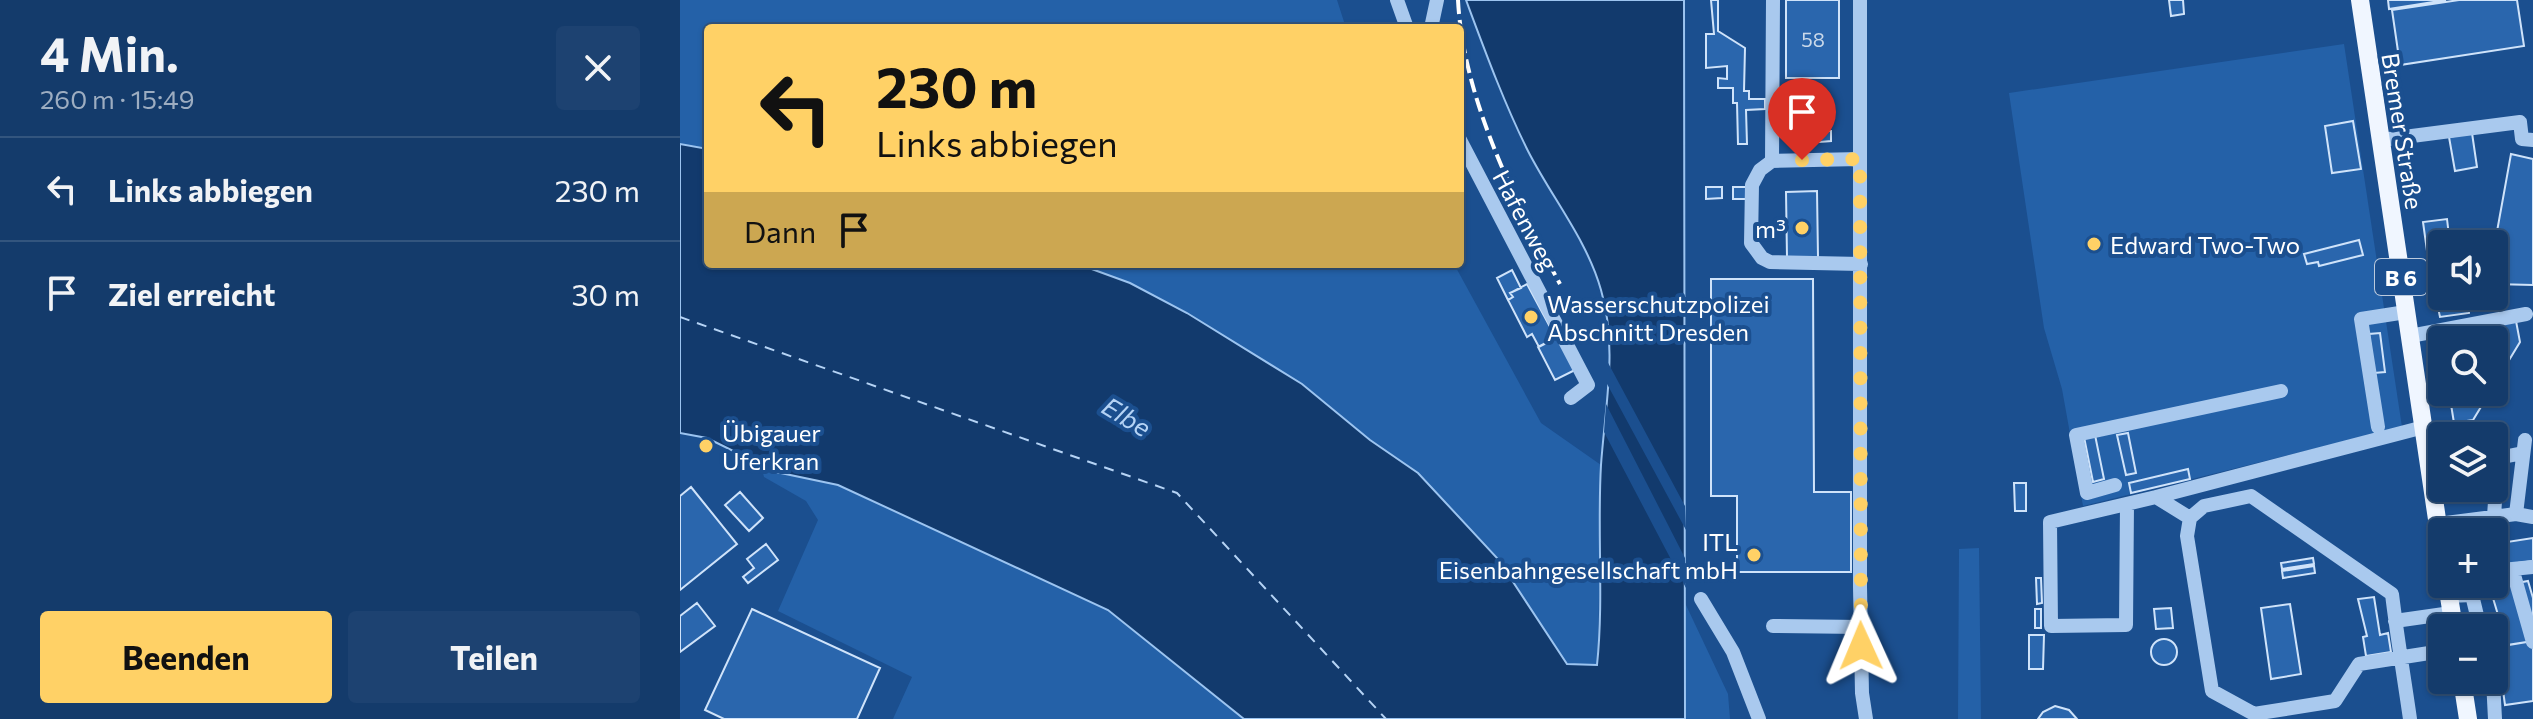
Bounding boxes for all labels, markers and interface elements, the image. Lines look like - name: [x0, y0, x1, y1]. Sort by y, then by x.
- text: 4 Min.: [40, 23, 179, 82]
- button: close: [556, 26, 640, 110]
- house number: 58: [1801, 27, 1825, 51]
- text: 230 m: [876, 51, 1037, 120]
- street label: Bremer Straße: [2376, 51, 2430, 211]
- icon: left: [744, 56, 848, 160]
- pin: [1768, 78, 1836, 160]
- text: 260 m · 15:49: [40, 83, 194, 114]
- icon: arrive: [1780, 90, 1824, 134]
- text: Links abbiegen: [876, 120, 1118, 164]
- street label: Hafenweg: [1487, 165, 1565, 275]
- icon: left: [40, 167, 84, 211]
- text: Links abbiegen: [108, 171, 313, 208]
- text: 230 m: [555, 171, 640, 208]
- icon: arrive: [832, 208, 876, 252]
- text: Dann: [744, 212, 816, 249]
- place label: m³: [1755, 214, 1786, 243]
- marker: m³: [1793, 219, 1811, 237]
- place label: Edward Two-Two: [2110, 230, 2300, 259]
- map controls: [2428, 230, 2508, 694]
- button: sound: [2428, 230, 2508, 310]
- marker: Edward Two-Two: [2085, 235, 2103, 253]
- road number: B 6: [2375, 259, 2427, 295]
- icon: arrive: [40, 271, 84, 315]
- text: Ziel erreicht: [108, 275, 276, 312]
- text: 30 m: [571, 275, 640, 312]
- place label: Wasserschutzpolizei Abschnitt Dresden: [1547, 289, 1770, 346]
- marker: Wasserschutzpolizei Abschnitt Dresden: [1522, 308, 1540, 326]
- button: search: [2428, 326, 2508, 406]
- water label: Elbe: [1097, 390, 1157, 443]
- place label: Übigauer Uferkran: [722, 418, 821, 475]
- button: layers: [2428, 422, 2508, 502]
- marker: Übigauer Uferkran: [697, 437, 715, 455]
- button: +: [2428, 518, 2508, 598]
- place label: ITL Eisenbahngesellschaft mbH: [1439, 527, 1738, 584]
- marker: ITL Eisenbahngesellschaft mbH: [1745, 546, 1763, 564]
- position arrow: [1819, 604, 1903, 688]
- button: Beenden: [40, 611, 332, 703]
- button: Teilen: [348, 611, 640, 703]
- button: −: [2428, 614, 2508, 694]

